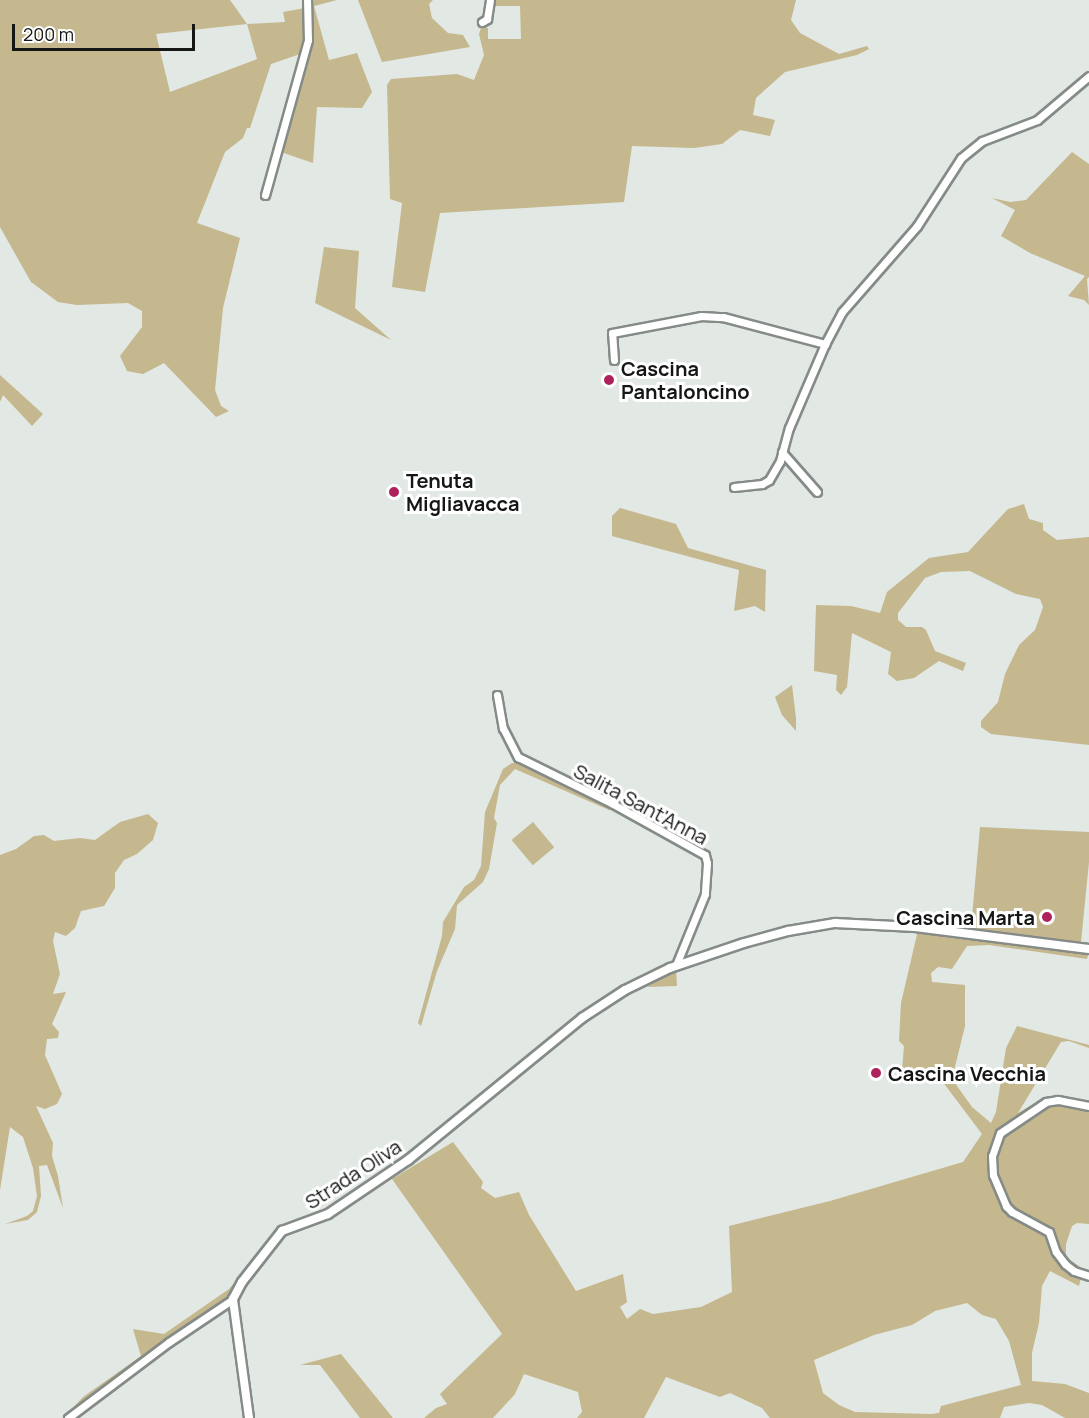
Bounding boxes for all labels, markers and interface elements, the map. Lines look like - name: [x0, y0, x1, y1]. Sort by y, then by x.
- scale bar: [15, 12, 198, 50]
- text: 200 m: [23, 22, 74, 46]
- place label: Cascina Pantaloncino: [621, 356, 750, 403]
- marker: Cascina Pantaloncino: [602, 373, 616, 387]
- place label: Tenuta Migliavacca: [406, 468, 519, 515]
- marker: Tenuta Migliavacca: [387, 485, 401, 499]
- street label: Salita Sant'Anna: [570, 759, 712, 849]
- place label: Cascina Marta: [896, 905, 1035, 929]
- marker: Cascina Marta: [1040, 910, 1054, 924]
- place label: Cascina Vecchia: [888, 1061, 1046, 1085]
- marker: Cascina Vecchia: [869, 1066, 883, 1080]
- street label: Strada Oliva: [300, 1134, 406, 1214]

